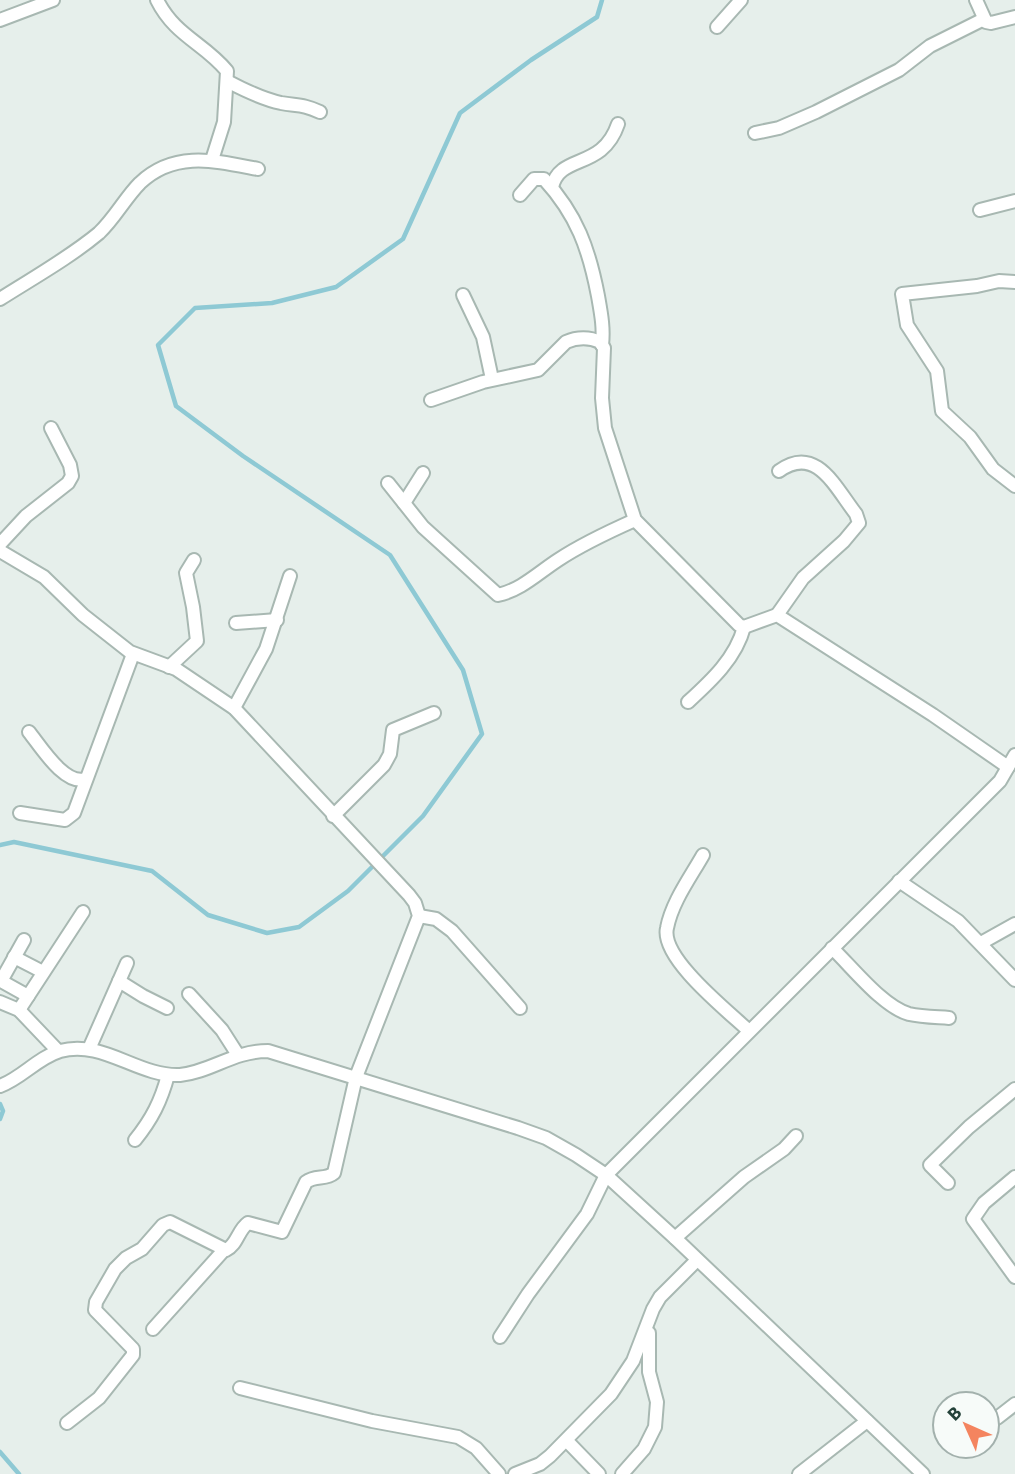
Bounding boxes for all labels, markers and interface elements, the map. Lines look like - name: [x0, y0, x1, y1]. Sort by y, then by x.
- north arrow: [931, 1390, 1001, 1460]
- text: B: [941, 1400, 969, 1428]

